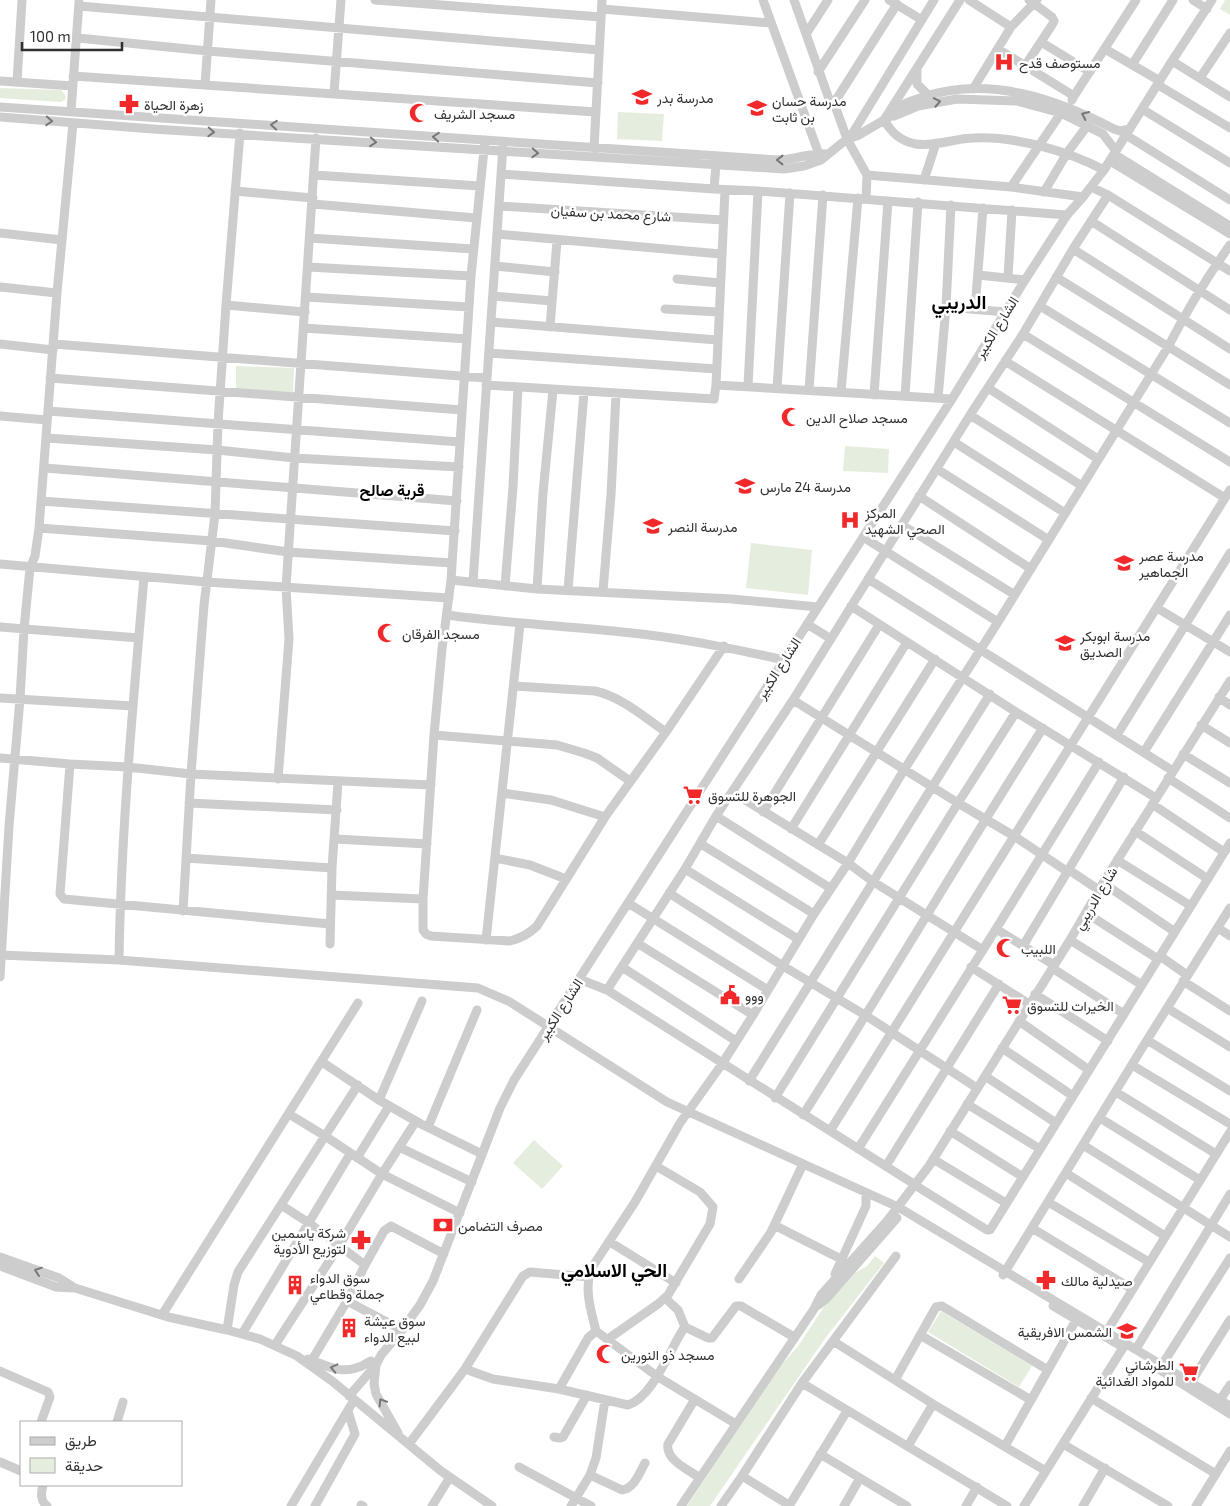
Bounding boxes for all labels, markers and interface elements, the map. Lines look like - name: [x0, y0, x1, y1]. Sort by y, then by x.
- scale bar: [22, 20, 122, 52]
- text: 100 m: [30, 27, 71, 45]
- hospital icon: مستوصف قدح: [993, 51, 1015, 73]
- place label: مستوصف قدح: [1019, 54, 1101, 74]
- school or university icon: مدرسة بدر: [631, 86, 653, 108]
- place label: مدرسة بدر: [656, 89, 713, 107]
- place label: مدرسة حسان بن ثابت: [772, 92, 846, 126]
- pharmacy icon: زهرة الحياة: [118, 93, 140, 115]
- place label: زهرة الحياة: [144, 96, 204, 114]
- school or university icon: مدرسة حسان بن ثابت: [746, 97, 768, 119]
- one-way arrow: [933, 97, 941, 108]
- mosque icon: مسجد الشريف: [408, 102, 430, 124]
- place label: مسجد الشريف: [434, 105, 515, 123]
- one-way arrow: [1081, 111, 1090, 121]
- one-way arrow: [45, 116, 53, 127]
- one-way arrow: [270, 120, 278, 131]
- one-way arrow: [207, 126, 215, 137]
- one-way arrow: [432, 132, 440, 143]
- one-way arrow: [369, 137, 377, 148]
- one-way arrow: [531, 147, 539, 158]
- one-way arrow: [775, 155, 783, 165]
- street label: شارع محمد بن سفيان: [550, 201, 672, 228]
- district label: الدريبي: [932, 290, 986, 319]
- street label: الشارع الكبير: [970, 293, 1024, 363]
- mosque icon: مسجد صلاح الدين: [780, 406, 802, 428]
- place label: مسجد صلاح الدين: [806, 409, 908, 429]
- school or university icon: مدرسة 24 مارس: [734, 475, 756, 497]
- place label: مدرسة 24 مارس: [760, 478, 851, 496]
- district label: قرية صالح: [360, 480, 424, 502]
- place label: المركز الصحي الشهيد: [864, 504, 945, 541]
- hospital icon: المركز الصحي الشهيد: [839, 509, 861, 531]
- school or university icon: مدرسة النصر: [642, 515, 664, 537]
- place label: مدرسة النصر: [667, 518, 737, 536]
- place label: مدرسة عصر الجماهير: [1138, 547, 1204, 581]
- school or university icon: مدرسة عصر الجماهير: [1113, 552, 1135, 574]
- mosque icon: مسجد الفرقان: [376, 622, 398, 644]
- place label: مسجد الفرقان: [402, 625, 480, 643]
- place label: مدرسة ابوبكر الصديق: [1079, 627, 1150, 661]
- school or university icon: مدرسة ابوبكر الصديق: [1054, 632, 1076, 654]
- street label: الشارع الكبير: [751, 634, 807, 704]
- supermarket icon: الجوهرة للتسوق: [682, 784, 704, 806]
- place label: الجوهرة للتسوق: [708, 787, 796, 805]
- street label: شارع الدريبي: [1070, 863, 1124, 935]
- mosque icon: اللبيب: [995, 937, 1017, 959]
- place label: اللبيب: [1021, 940, 1056, 958]
- street label: الشارع الكبير: [533, 975, 589, 1045]
- public building icon: ووو: [719, 984, 741, 1006]
- place label: ووو: [745, 987, 764, 1005]
- supermarket icon: الخيرات للتسوق: [1001, 994, 1023, 1016]
- place label: الخيرات للتسوق: [1027, 997, 1114, 1015]
- bank icon: مصرف التضامن: [432, 1214, 454, 1236]
- place label: مصرف التضامن: [458, 1217, 543, 1235]
- place label: شركة ياسمين لتوزيع الأدوية: [272, 1224, 346, 1260]
- pharmacy icon: شركة ياسمين لتوزيع الأدوية: [350, 1229, 372, 1251]
- district label: الحي الاسلامي: [561, 1258, 667, 1287]
- one-way arrow: [35, 1267, 43, 1277]
- place label: سوق الدواء جملة وقطاعي: [310, 1269, 384, 1306]
- pharmacy icon: صيدلية مالك: [1035, 1269, 1057, 1291]
- place label: صيدلية مالك: [1061, 1272, 1133, 1289]
- building icon: سوق الدواء جملة وقطاعي: [284, 1274, 306, 1296]
- place label: سوق عيشة لبيع الدواء: [364, 1312, 426, 1348]
- building icon: سوق عيشة لبيع الدواء: [338, 1317, 360, 1339]
- school or university icon: الشمس الافريقية: [1116, 1320, 1138, 1342]
- place label: الشمس الافريقية: [1018, 1323, 1112, 1341]
- mosque icon: مسجد ذو النورين: [595, 1343, 617, 1365]
- place label: مسجد ذو النورين: [621, 1346, 714, 1364]
- place label: الطرشاني للمواد الغدائية: [1096, 1356, 1174, 1390]
- supermarket icon: الطرشاني للمواد الغدائية: [1178, 1361, 1200, 1383]
- one-way arrow: [329, 1363, 338, 1374]
- one-way arrow: [379, 1399, 388, 1408]
- legend: [20, 1421, 182, 1486]
- text: طريق: [65, 1431, 97, 1451]
- text: حديقة: [65, 1456, 103, 1475]

